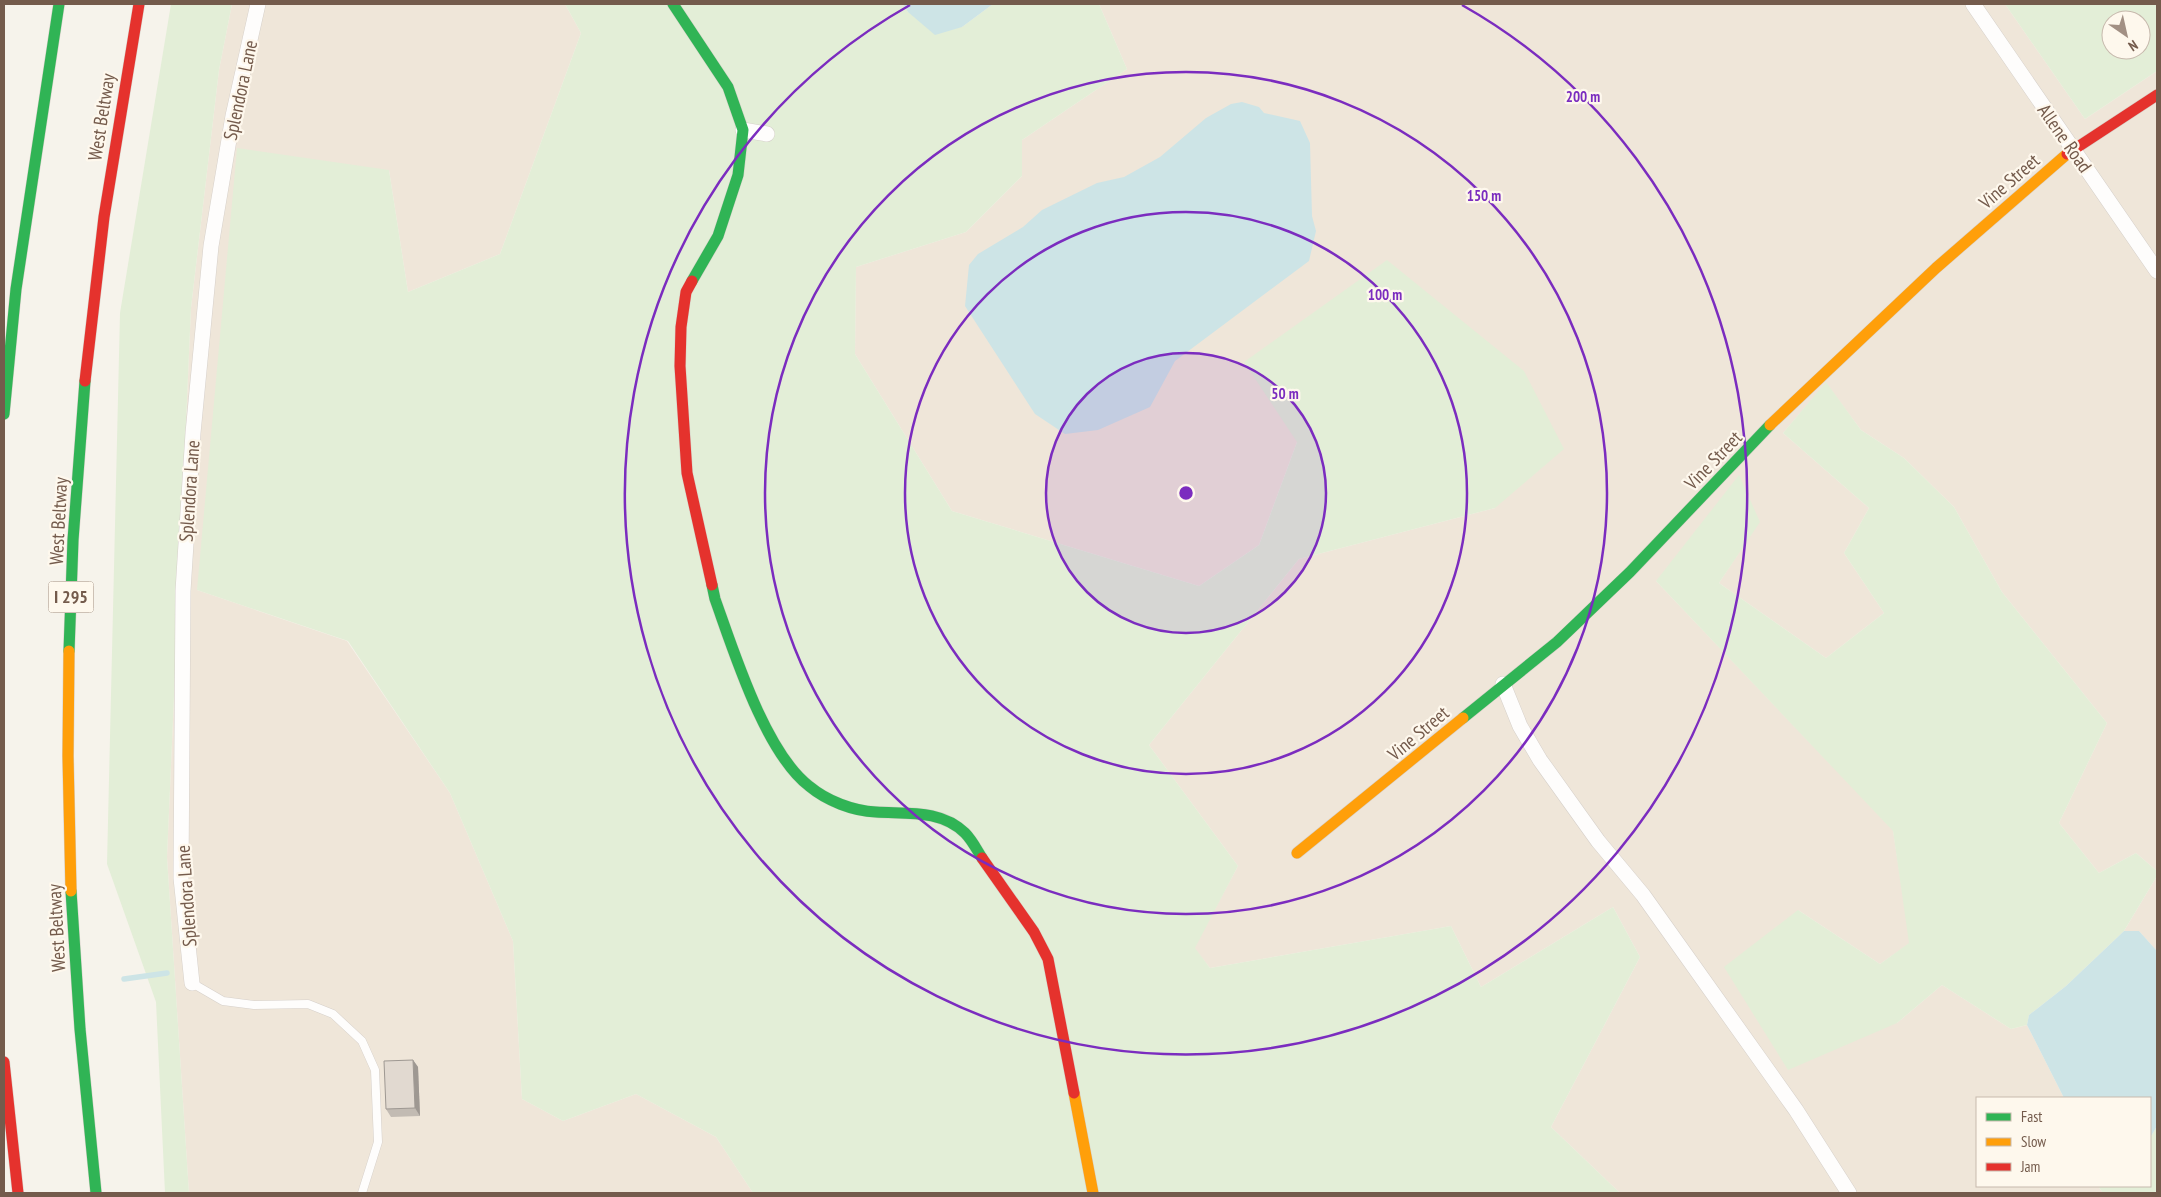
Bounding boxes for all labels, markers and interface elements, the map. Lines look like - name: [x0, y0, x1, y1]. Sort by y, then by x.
- north arrow: [2101, 10, 2151, 60]
- text: N: [2125, 36, 2141, 55]
- street label: Splendora Lane: [218, 38, 262, 142]
- street label: West Beltway: [82, 71, 120, 162]
- text: 200 m: [1566, 87, 1600, 106]
- street label: Allene Road: [2033, 99, 2097, 177]
- street label: Vine Street: [1973, 148, 2045, 214]
- text: 150 m: [1467, 186, 1501, 205]
- text: 100 m: [1368, 285, 1402, 304]
- text: 50 m: [1271, 384, 1299, 403]
- street label: Vine Street: [1679, 425, 1747, 495]
- street label: Splendora Lane: [173, 439, 205, 543]
- street label: West Beltway: [44, 476, 72, 566]
- centre of rings: [1177, 484, 1195, 502]
- road number: I 295: [48, 582, 94, 612]
- street label: Vine Street: [1382, 700, 1454, 766]
- street label: Splendora Lane: [170, 844, 202, 948]
- street label: West Beltway: [42, 883, 70, 973]
- legend: [1976, 1097, 2151, 1187]
- text: Fast: [2021, 1107, 2042, 1126]
- text: Slow: [2021, 1132, 2046, 1151]
- text: Jam: [2020, 1157, 2040, 1176]

